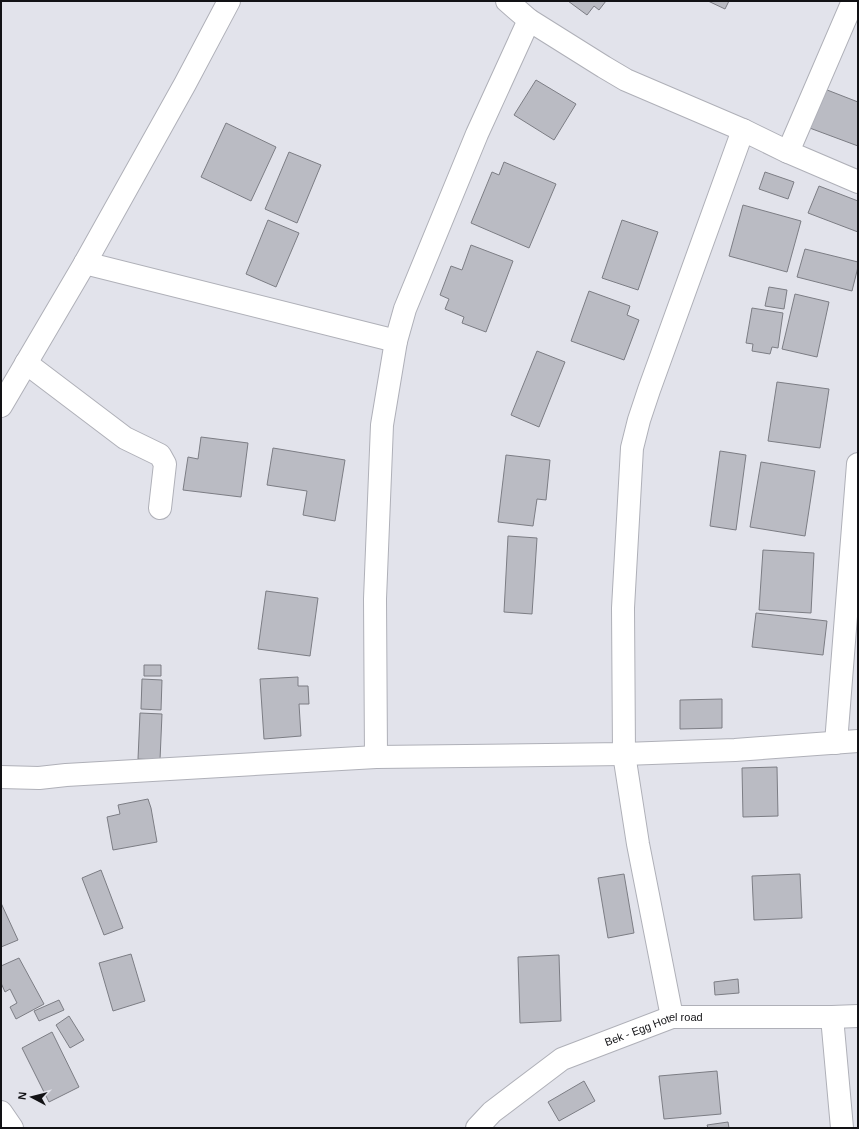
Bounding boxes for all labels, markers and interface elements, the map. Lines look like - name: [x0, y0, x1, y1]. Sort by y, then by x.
- street label: Bek - Egg Hotel road: [603, 1011, 703, 1048]
- north arrow: [12, 1077, 52, 1117]
- text: N: [16, 1091, 29, 1100]

